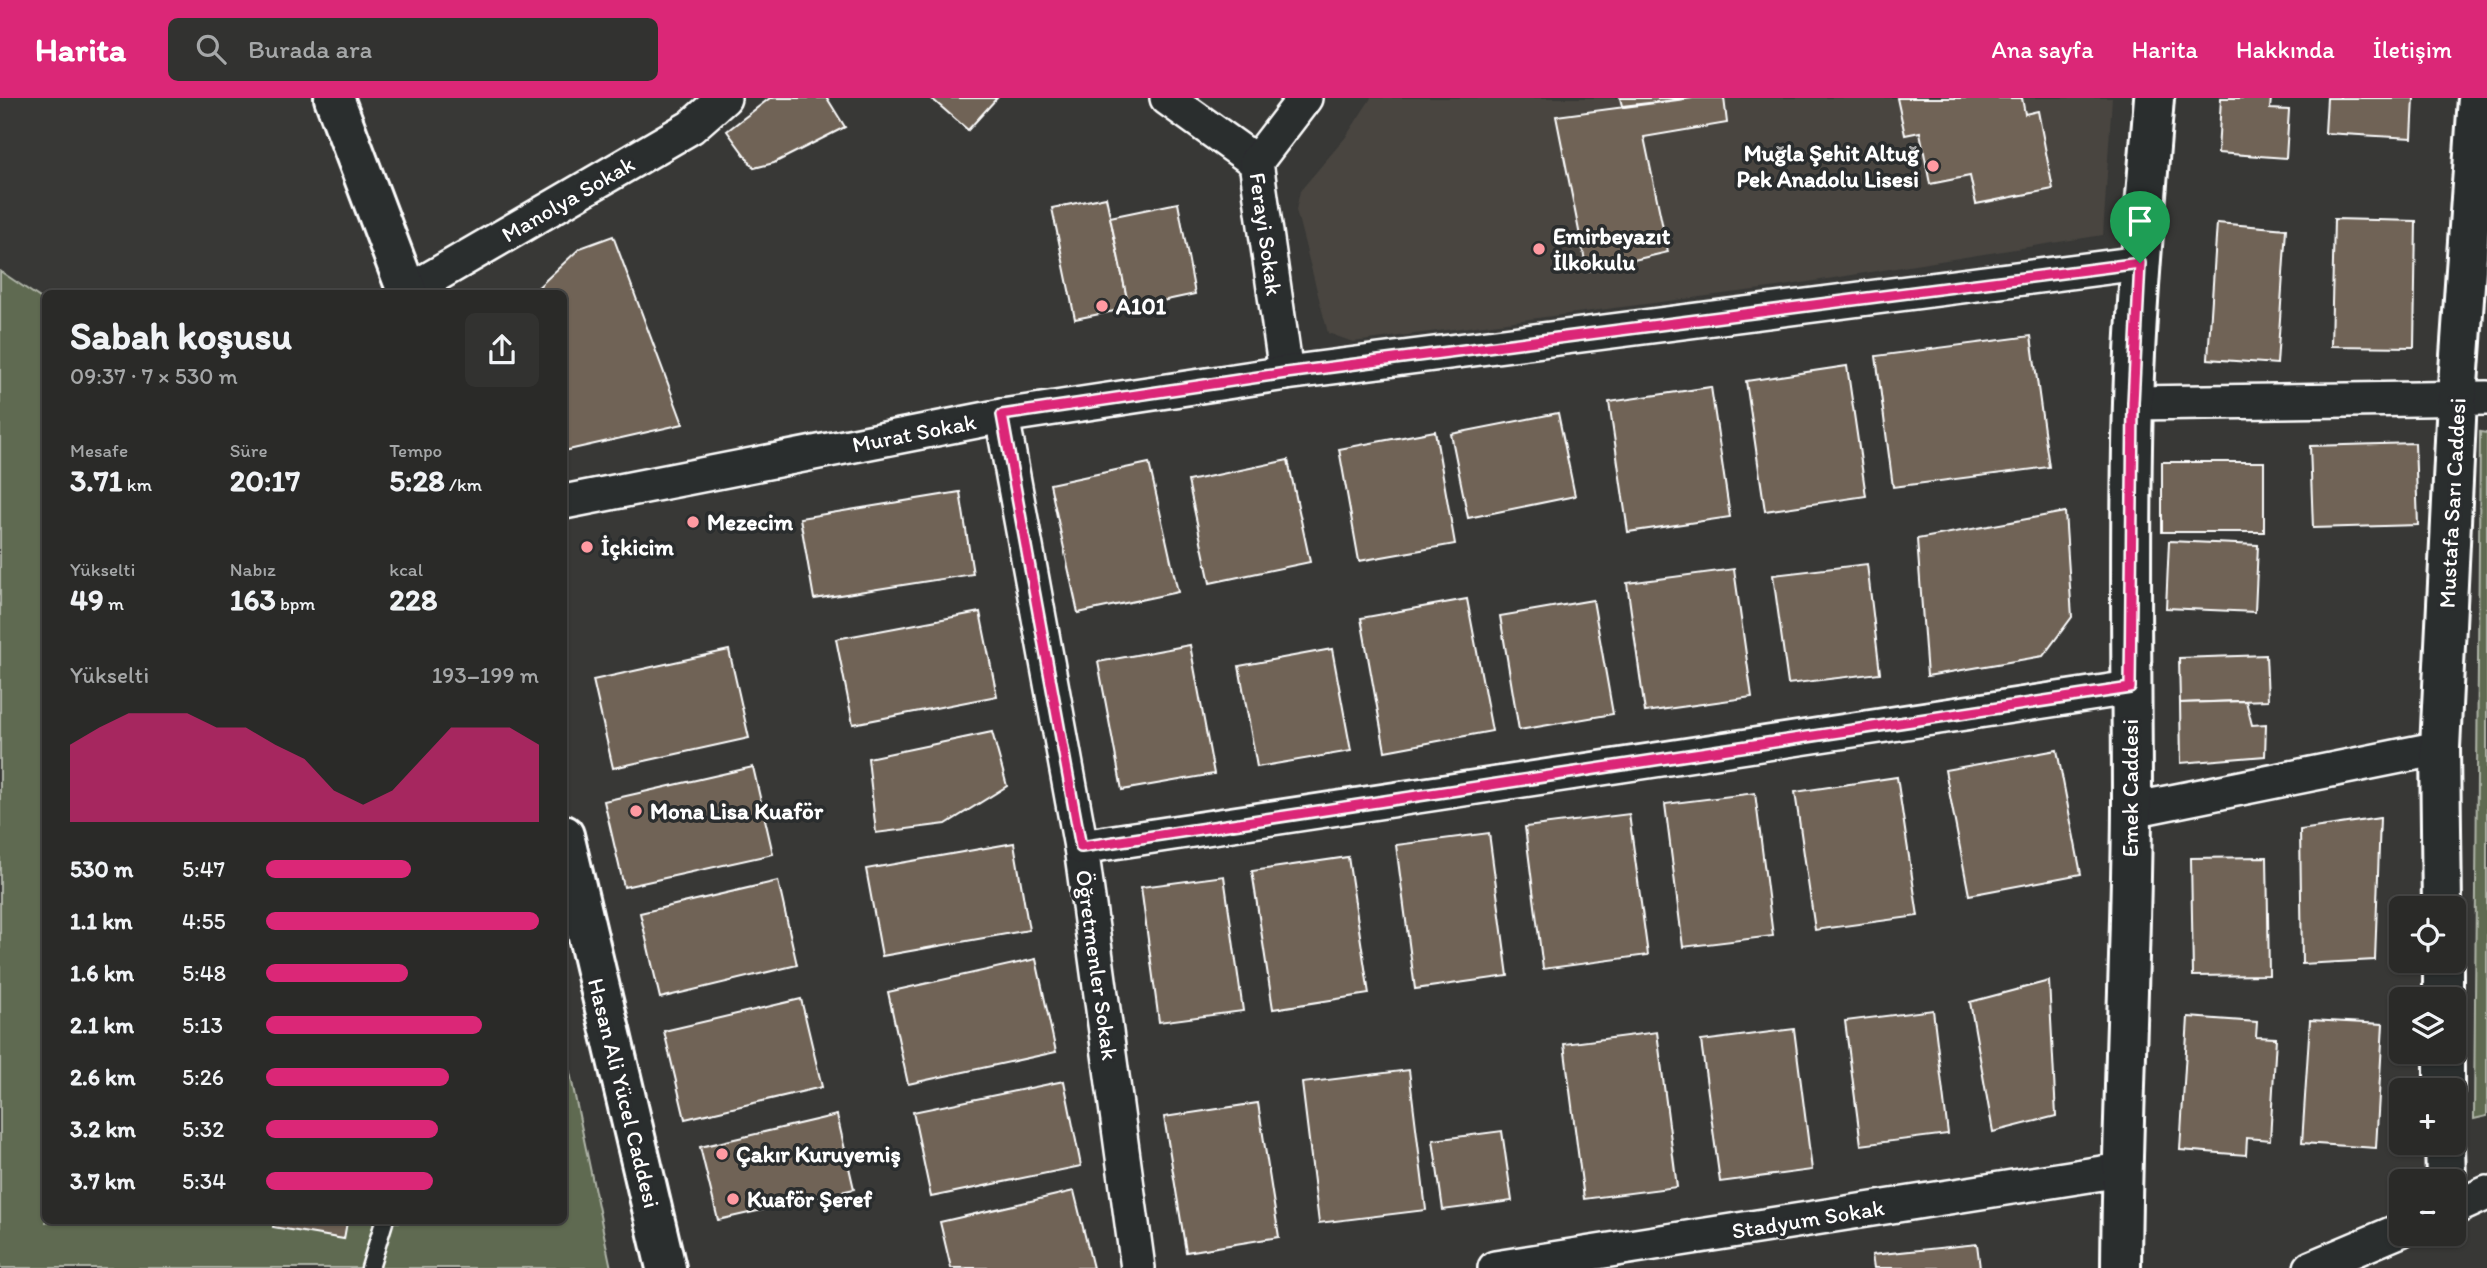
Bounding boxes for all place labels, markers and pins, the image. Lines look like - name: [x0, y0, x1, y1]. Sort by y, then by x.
- place label: Muğla Şehit Altuğ Pek Anadolu Lisesi: [1737, 139, 1920, 193]
- marker: Muğla Şehit Altuğ Pek Anadolu Lisesi: [1925, 158, 1941, 174]
- pin: [2110, 191, 2170, 263]
- place label: Emirbeyazıt İlkokulu: [1553, 222, 1671, 276]
- marker: Emirbeyazıt İlkokulu: [1531, 241, 1547, 257]
- place label: A101: [1115, 292, 1167, 320]
- marker: A101: [1094, 298, 1110, 314]
- place label: Mezecim: [707, 508, 794, 536]
- marker: Mezecim: [685, 514, 701, 530]
- place label: İçkicim: [601, 533, 674, 561]
- marker: İçkicim: [579, 539, 595, 555]
- place label: Mona Lisa Kuaför: [650, 797, 824, 825]
- marker: Mona Lisa Kuaför: [628, 803, 644, 819]
- place label: Çakır Kuruyemiş: [736, 1140, 901, 1168]
- marker: Çakır Kuruyemiş: [714, 1146, 730, 1162]
- place label: Kuaför Şeref: [747, 1185, 873, 1213]
- marker: Kuaför Şeref: [725, 1191, 741, 1207]

